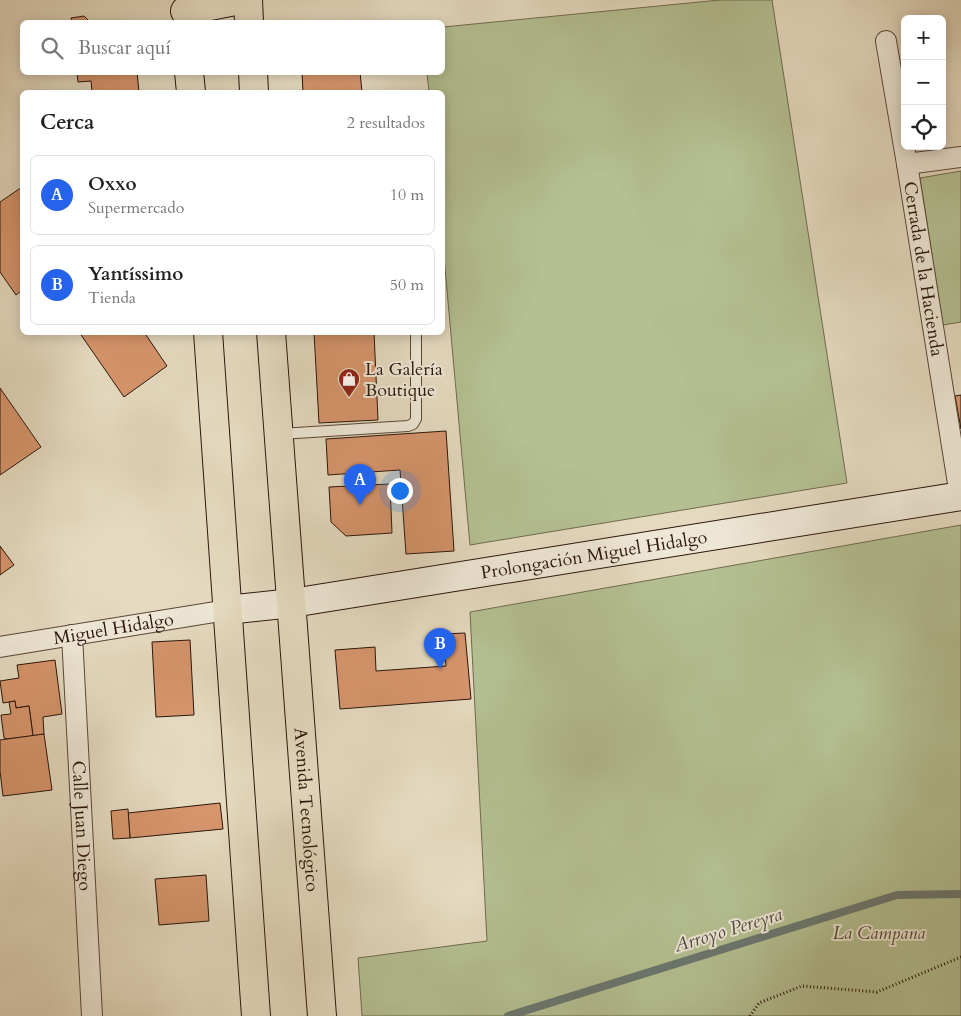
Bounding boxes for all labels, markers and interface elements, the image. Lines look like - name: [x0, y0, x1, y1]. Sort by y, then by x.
- map controls: [901, 15, 946, 150]
- button: +: [901, 15, 946, 60]
- search box: [20, 20, 445, 75]
- icon: search: [38, 34, 66, 62]
- text: Buscar aquí: [78, 35, 171, 61]
- button: −: [901, 60, 946, 105]
- button: locate: [901, 105, 946, 150]
- text: Cerca: [40, 108, 94, 137]
- text: 2 resultados: [347, 112, 425, 134]
- text: Oxxo: [88, 171, 137, 197]
- street label: Cerrada de la Hacienda: [897, 180, 950, 358]
- text: A: [51, 184, 63, 206]
- text: 10 m: [390, 184, 424, 206]
- text: Supermercado: [88, 197, 184, 219]
- text: Yantíssimo: [88, 261, 183, 287]
- text: B: [51, 274, 63, 296]
- text: 50 m: [390, 274, 424, 296]
- text: Tienda: [88, 287, 136, 309]
- place label: La Galería Boutique: [365, 357, 443, 403]
- shop icon: La Galería Boutique: [337, 367, 361, 398]
- pin: A: [344, 464, 376, 505]
- your location: [387, 478, 413, 504]
- street label: Prolongación Miguel Hidalgo: [479, 524, 709, 585]
- street label: Miguel Hidalgo: [52, 606, 176, 651]
- pin: B: [424, 628, 456, 669]
- street label: Avenida Tecnológico: [288, 727, 325, 893]
- street label: Calle Juan Diego: [66, 760, 98, 892]
- water label: Arroyo Pereyra: [670, 901, 786, 959]
- park label: La Campana: [833, 921, 925, 946]

